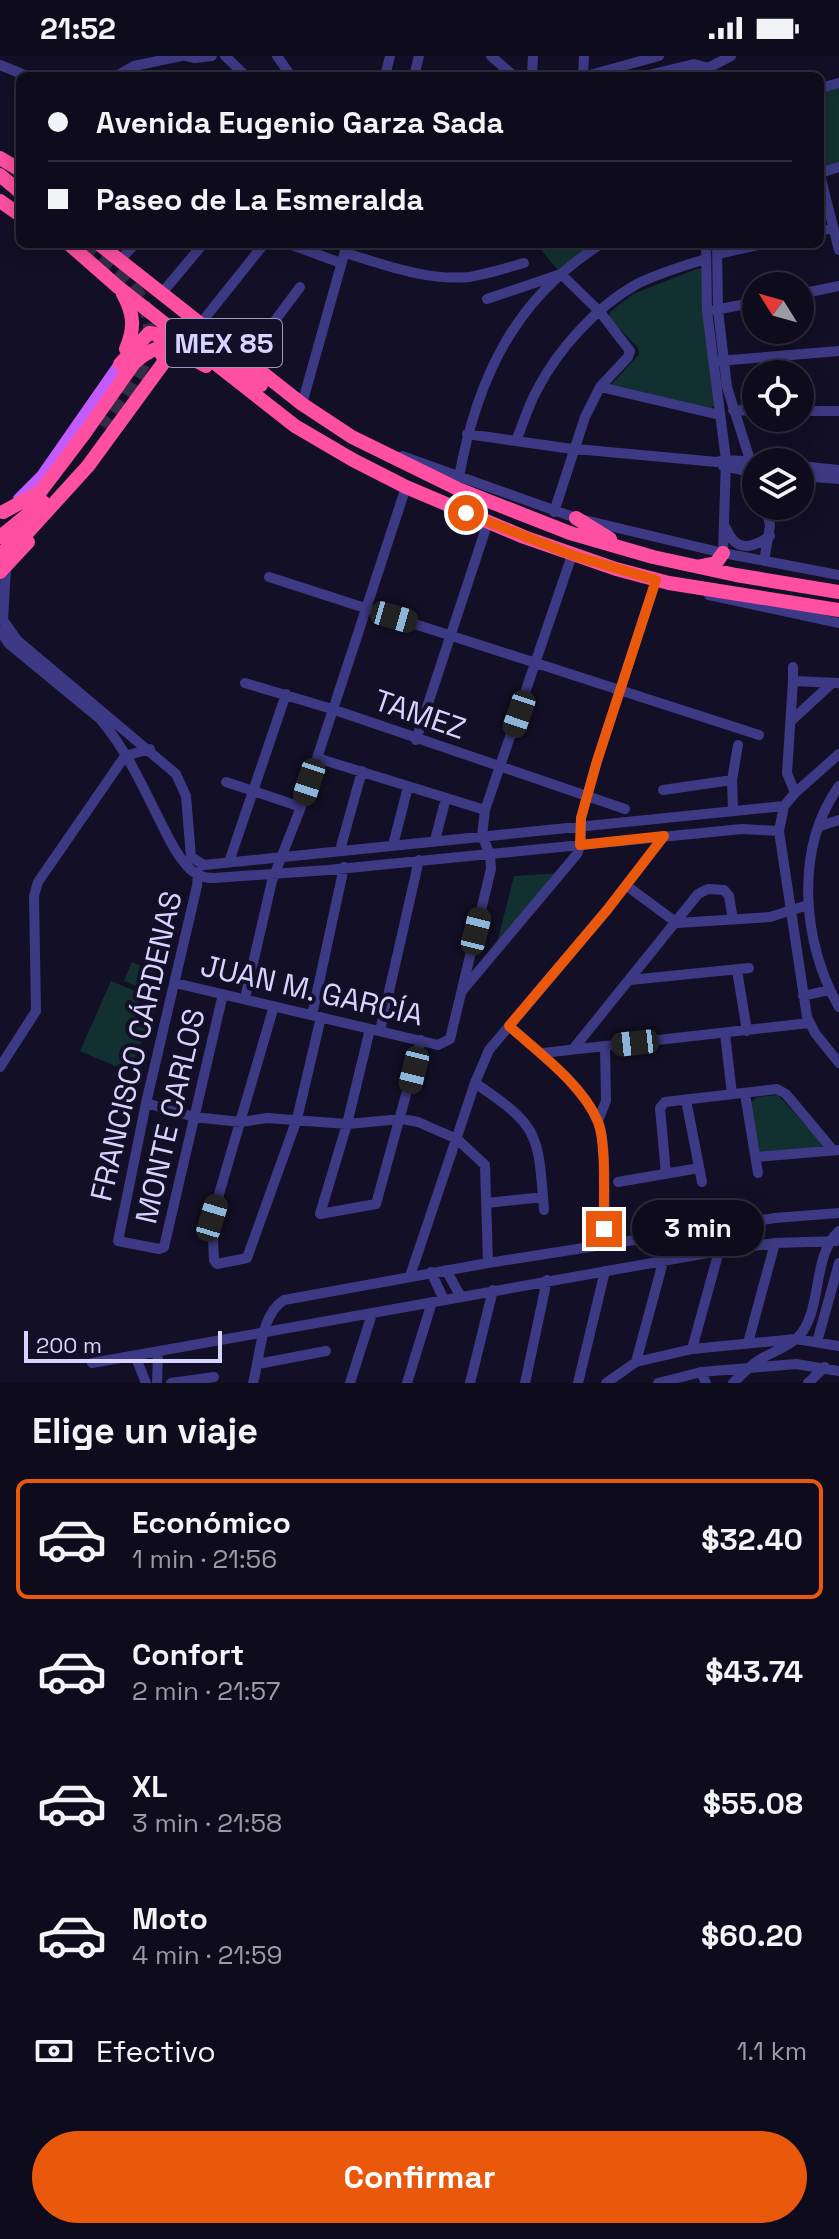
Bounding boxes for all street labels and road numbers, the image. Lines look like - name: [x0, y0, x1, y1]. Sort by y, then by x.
- road number: MEX 85: [166, 319, 282, 367]
- street label: TAMEZ: [369, 680, 471, 748]
- street label: FRANCISCO CÁRDENAS: [81, 887, 191, 1205]
- street label: JUAN M. GARCÍA: [197, 945, 427, 1035]
- street label: MONTE CARLOS: [126, 1005, 214, 1227]

